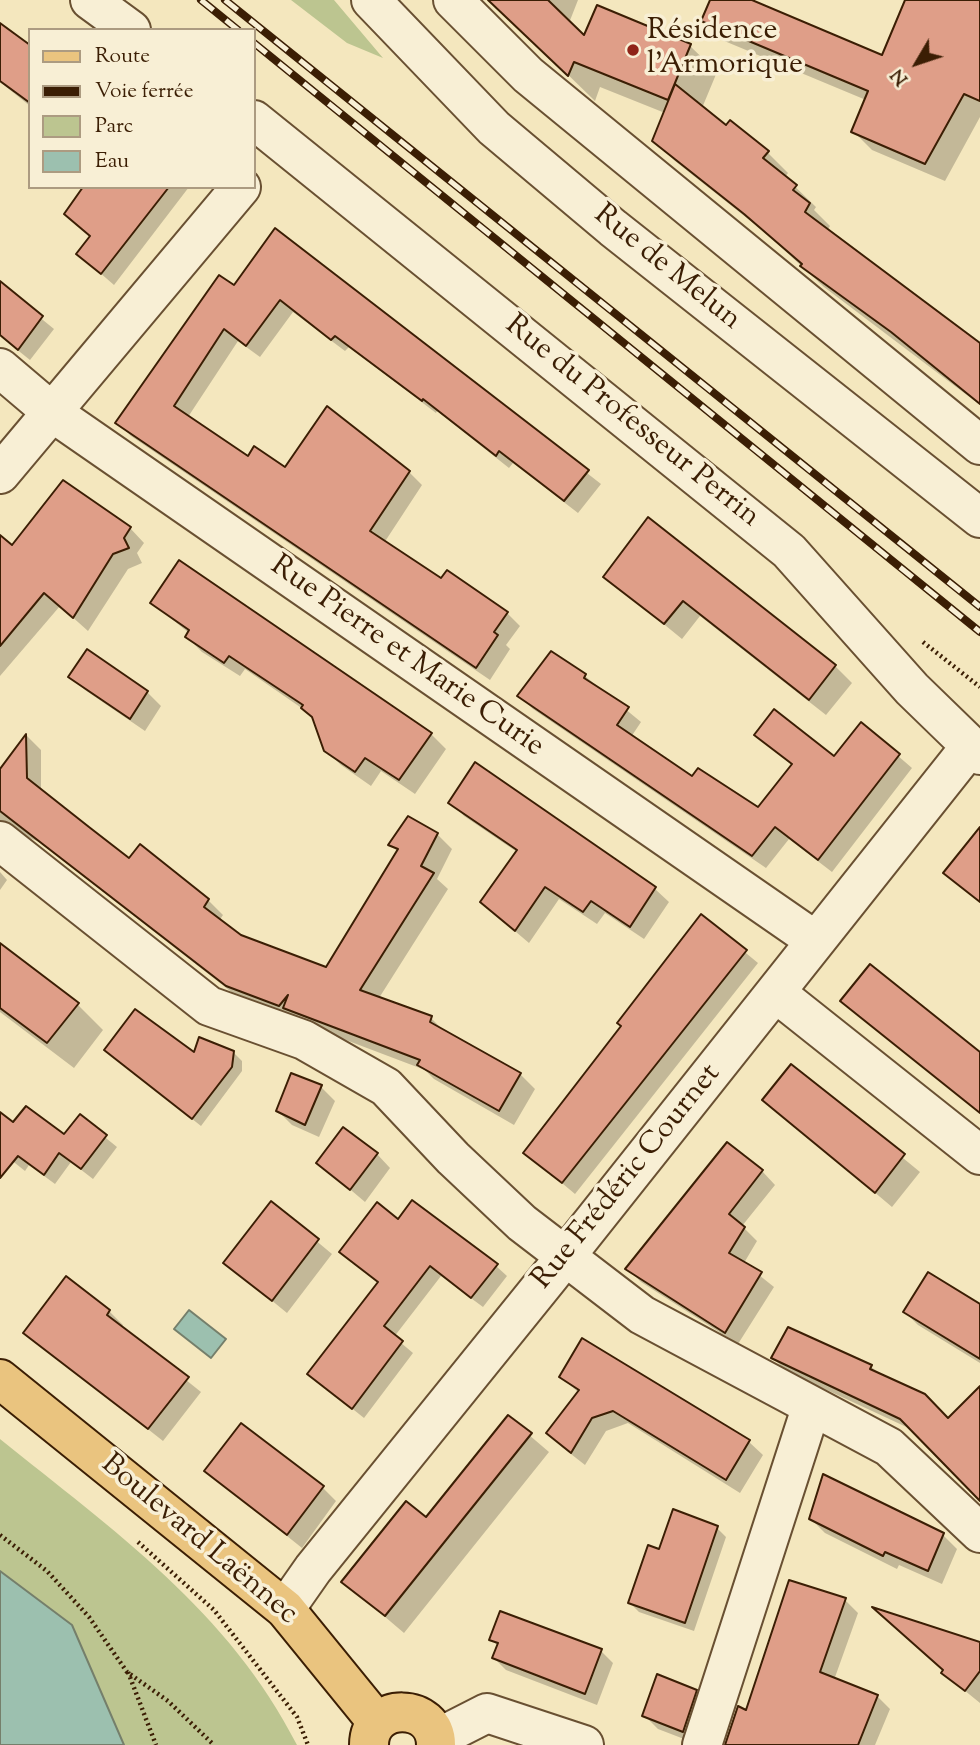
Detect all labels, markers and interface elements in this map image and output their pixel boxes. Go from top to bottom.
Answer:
place label: Résidence l'Armorique [647,15,803,86]
legend [28,28,256,189]
north arrow [882,28,952,98]
text: Route [95,42,150,72]
marker: Résidence l'Armorique [625,42,641,58]
text: N [885,62,916,91]
text: Voie ferrée [95,77,193,107]
text: Parc [95,112,133,142]
text: Eau [95,147,129,177]
street label: Rue de Melun [585,199,747,339]
street label: Rue du Professeur Perrin [496,309,766,537]
street label: Rue Pierre et Marie Curie [262,550,550,766]
street label: Rue Frédéric Cournet [526,1058,730,1298]
street label: Boulevard Laënnec [92,1448,304,1634]

